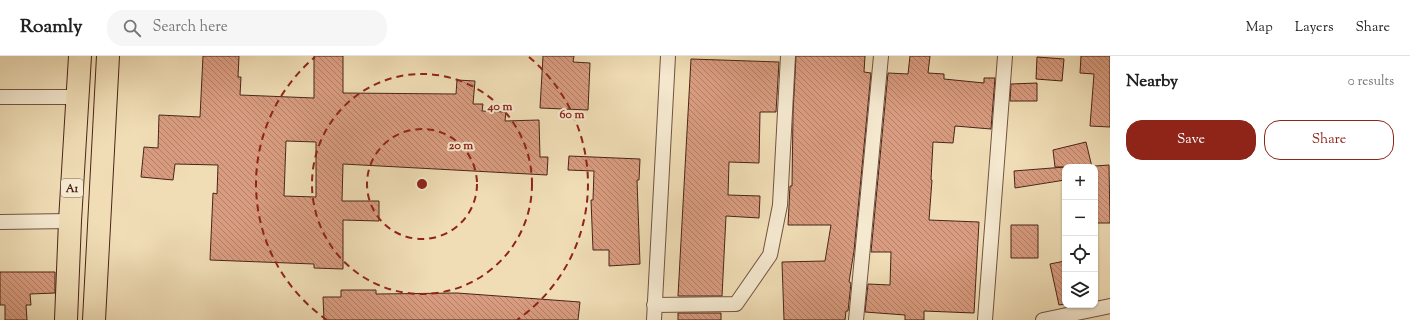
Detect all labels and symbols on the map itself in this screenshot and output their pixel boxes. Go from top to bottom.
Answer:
text: 40 m [487,98,512,116]
text: 60 m [560,106,584,124]
text: 20 m [449,137,473,155]
centre of rings [415,177,429,191]
road number: A1 [61,179,83,197]

